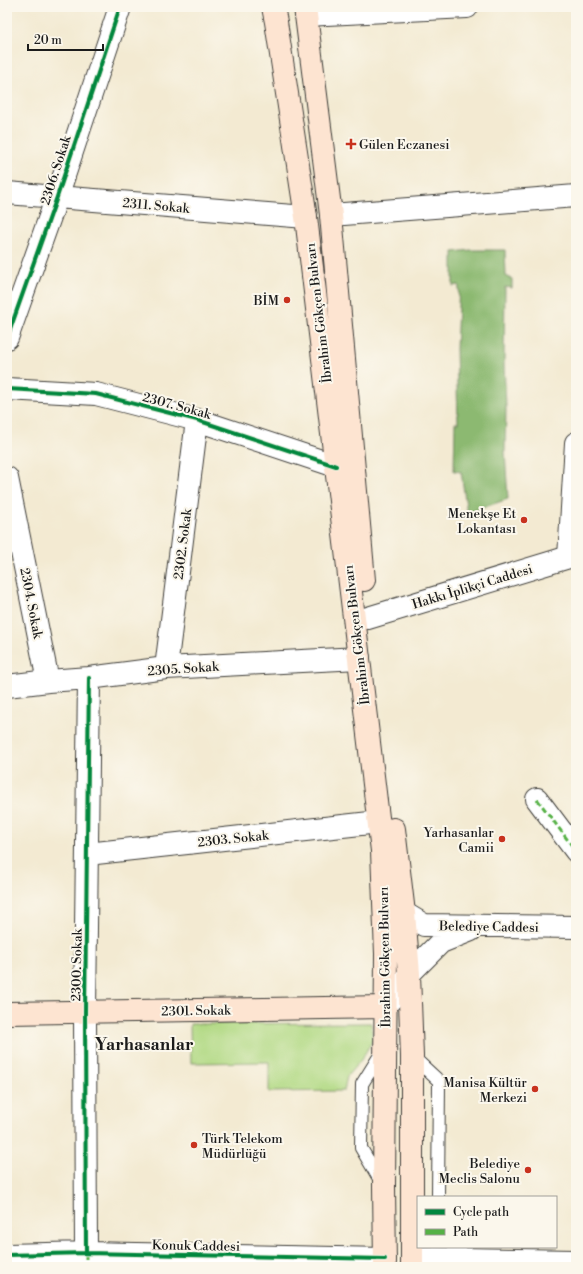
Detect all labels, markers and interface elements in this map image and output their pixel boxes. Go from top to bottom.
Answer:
scale bar [28,26,103,52]
text: 20 m [34,33,62,48]
street label: 2306. Sokak [37,132,75,207]
place label: Gülen Eczanesi [359,137,450,153]
marker: Gülen Eczanesi [346,139,356,149]
street label: 2311. Sokak [122,195,191,217]
street label: İbrahim Gökçen Bulvarı [301,242,336,384]
place label: BİM [252,292,280,309]
marker: BİM [282,295,292,305]
street label: 2307. Sokak [141,389,214,423]
place label: Menekşe Et Lokantası [448,506,516,537]
street label: 2302. Sokak [171,507,195,581]
marker: Menekşe Et Lokantası [519,515,529,525]
street label: Hakkı İplikçi Caddesi [410,560,534,613]
street label: İbrahim Gökçen Bulvarı [339,564,374,706]
street label: 2304. Sokak [16,566,46,641]
street label: 2305. Sokak [147,658,220,679]
place label: Yarhasanlar Camii [423,825,494,856]
street label: 2303. Sokak [197,827,271,851]
marker: Yarhasanlar Camii [497,834,507,844]
street label: İbrahim Gökçen Bulvarı [375,886,394,1028]
street label: Belediye Caddesi [438,918,539,936]
street label: 2300. Sokak [68,927,86,1002]
street label: 2301. Sokak [161,1002,232,1020]
district label: Yarhasanlar [94,1034,194,1056]
place label: Manisa Kültür Merkezi [443,1075,527,1106]
marker: Manisa Kültür Merkezi [530,1084,540,1094]
place label: Türk Telekom Müdürlüğü [202,1131,283,1162]
marker: Türk Telekom Müdürlüğü [189,1140,199,1150]
place label: Belediye Meclis Salonu [439,1156,521,1187]
marker: Belediye Meclis Salonu [523,1165,533,1175]
legend [417,1196,557,1248]
text: Cycle path [453,1205,509,1220]
text: Path [453,1225,478,1240]
street label: Konuk Caddesi [152,1237,240,1255]

